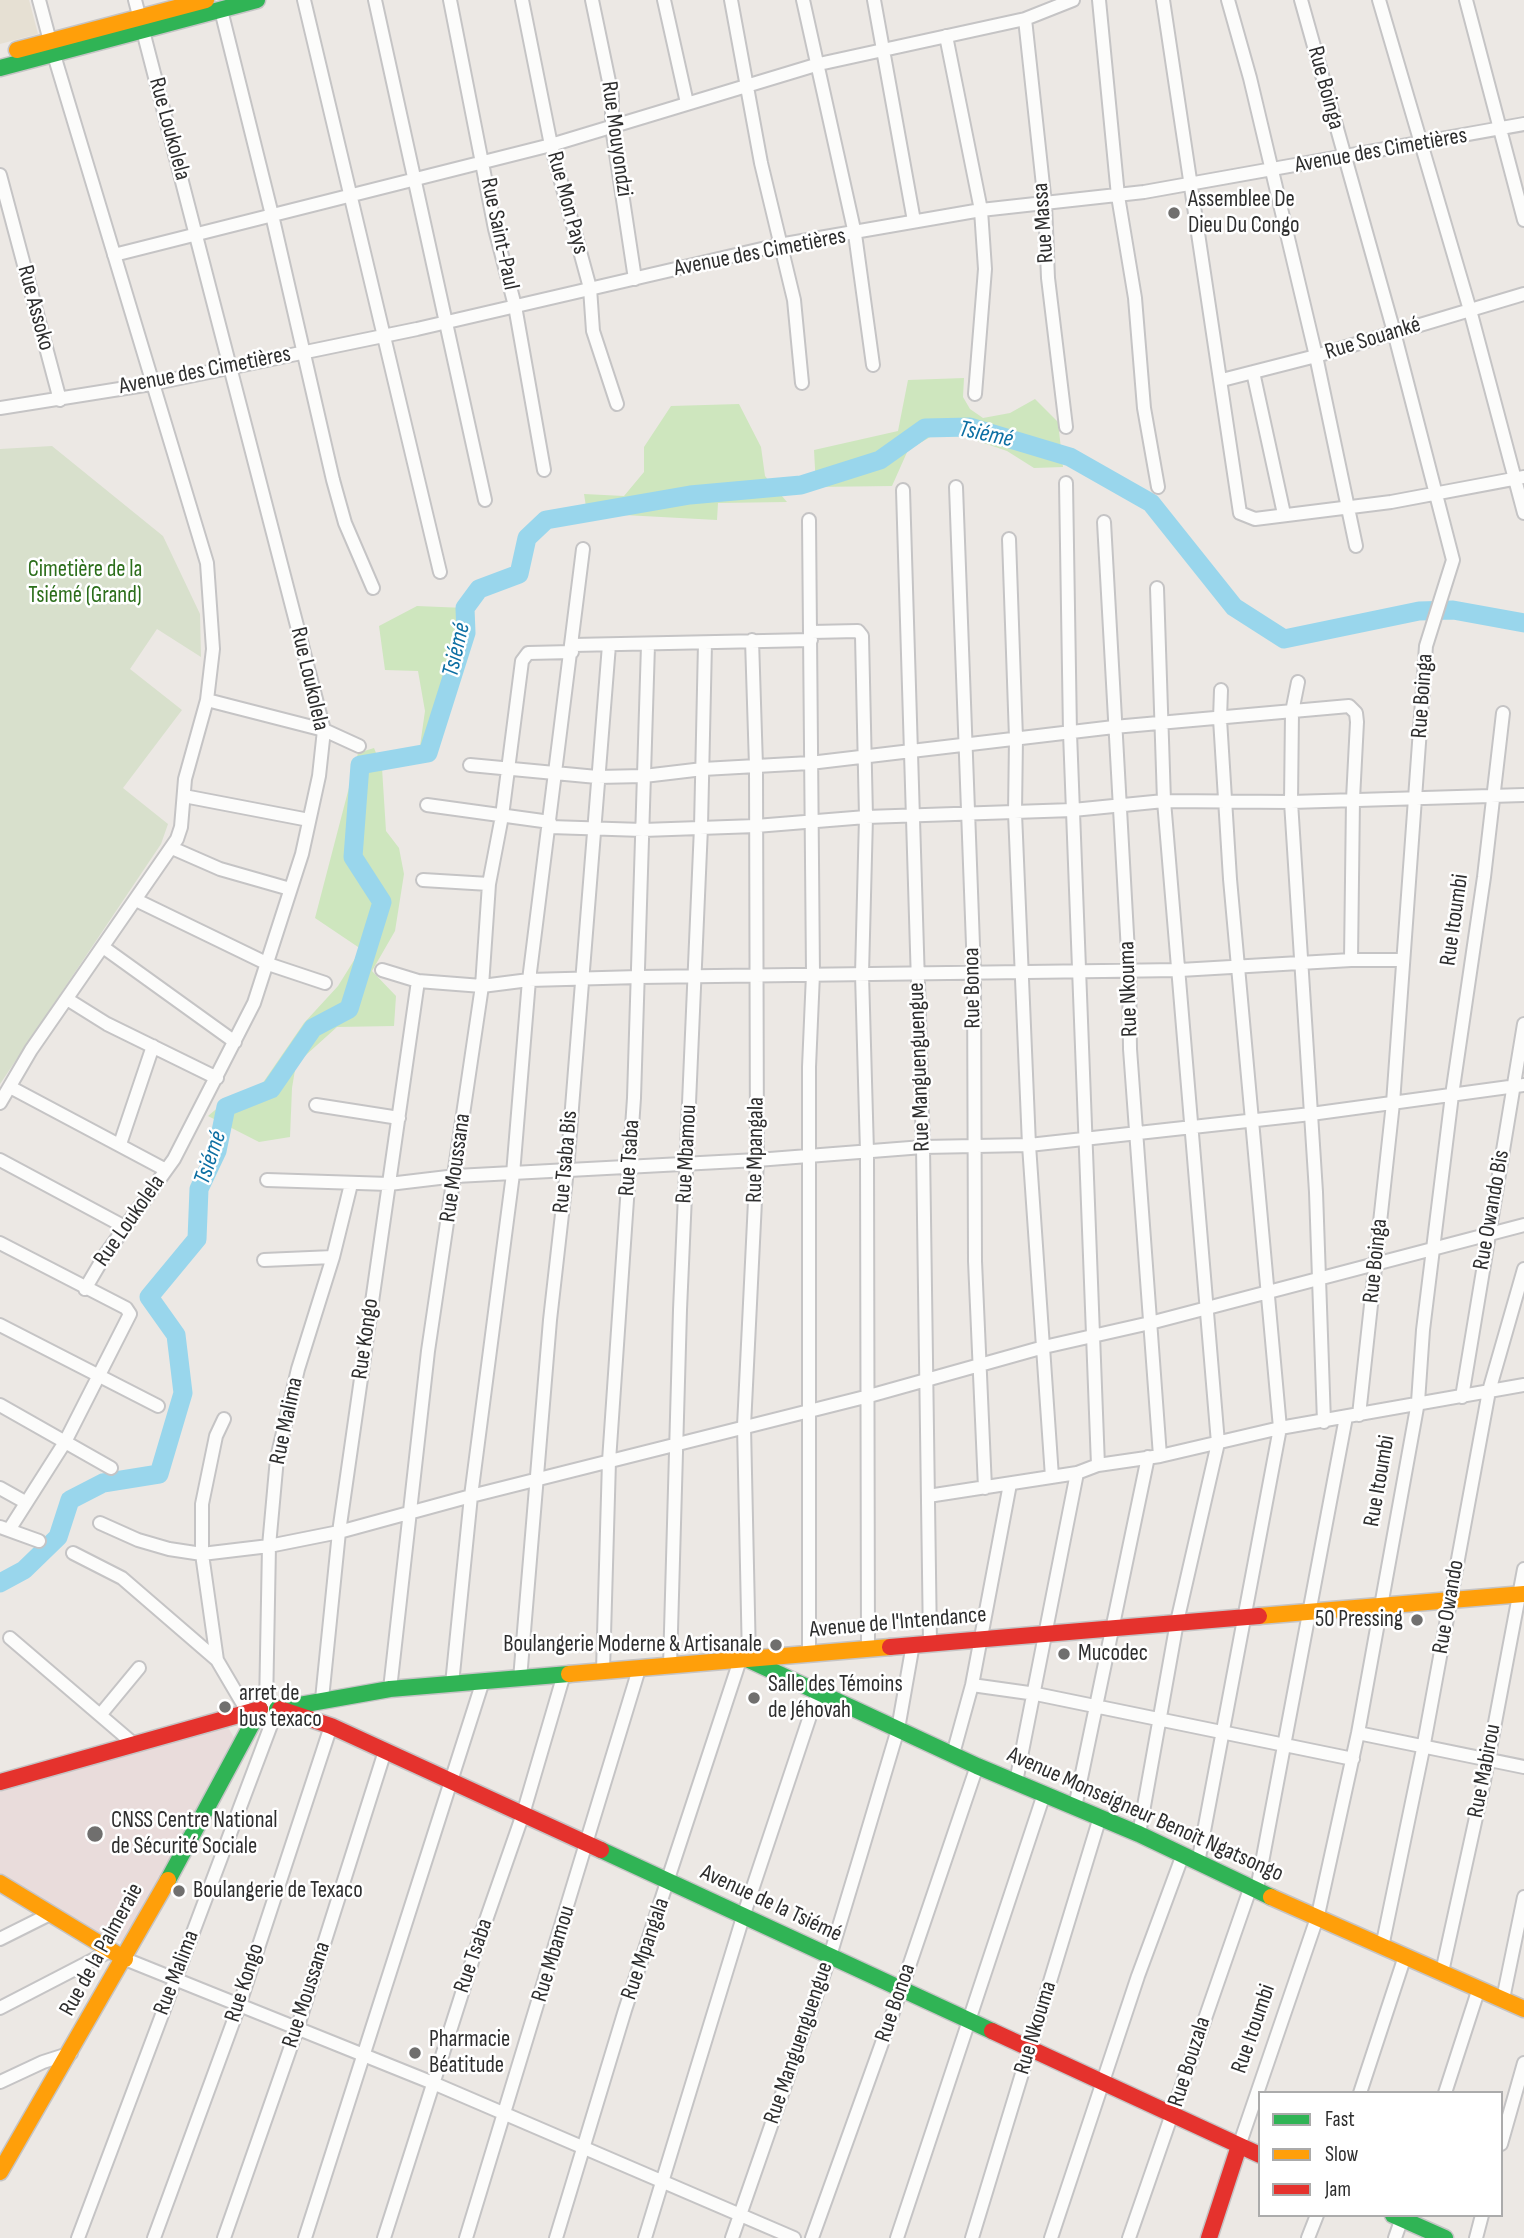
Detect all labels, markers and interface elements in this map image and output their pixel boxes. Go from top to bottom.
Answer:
street label: Rue Boinga [1301,43,1349,133]
street label: Rue Loukolela [142,75,196,183]
street label: Rue Mouyondzi [594,80,638,198]
street label: Avenue des Cimetières [1293,122,1469,180]
street label: Rue Mon Pays [540,149,594,257]
street label: Rue Saint-Paul [474,176,524,292]
street label: Rue Massa [1027,182,1061,264]
place label: Assemblee De Dieu Du Congo [1188,186,1300,240]
marker: Assemblee De Dieu Du Congo [1166,205,1182,221]
street label: Avenue des Cimetières [672,223,848,283]
street label: Rue Assoko [10,262,60,354]
street label: Rue Souanké [1322,311,1424,367]
street label: Avenue des Cimetières [117,341,293,401]
water label: Tsiémé [956,415,1016,455]
park label: Cimetière de la Tsiémé (Grand) [28,556,142,610]
water label: Tsiémé [437,620,477,680]
street label: Rue Loukolela [284,625,334,733]
street label: Rue Boinga [1406,653,1440,739]
street label: Rue Itoumbi [1435,872,1475,968]
street label: Rue Nkouma [1114,941,1144,1037]
street label: Rue Bonoa [958,947,988,1029]
street label: Rue Manguenguengue [903,982,937,1152]
street label: Rue Mpangala [741,1097,771,1203]
street label: Rue Mbamou [671,1104,703,1204]
street label: Rue Tsaba Bis [548,1110,584,1214]
street label: Rue Moussana [435,1112,477,1224]
street label: Rue Tsaba [614,1119,646,1197]
water label: Tsiémé [188,1127,234,1189]
street label: Rue Owando Bis [1468,1148,1516,1272]
street label: Rue Loukolela [89,1170,171,1272]
street label: Rue Boinga [1358,1217,1394,1305]
street label: Rue Kongo [347,1297,385,1381]
street label: Rue Malima [264,1375,310,1467]
street label: Rue Itoumbi [1358,1433,1402,1529]
street label: Rue Owando [1427,1558,1471,1656]
street label: Avenue de l'Intendance [808,1602,988,1644]
place label: 50 Pressing [1315,1606,1403,1634]
marker: 50 Pressing [1409,1612,1425,1628]
place label: Boulangerie Moderne & Artisanale [503,1631,762,1659]
marker: Boulangerie Moderne & Artisanale [768,1637,784,1653]
place label: Mucodec [1078,1640,1148,1668]
marker: Mucodec [1056,1646,1072,1662]
place label: Salle des Témoins de Jéhovah [768,1671,903,1725]
place label: arret de bus texaco [239,1680,322,1734]
marker: Salle des Témoins de Jéhovah [746,1690,762,1706]
marker: arret de bus texaco [217,1699,233,1715]
street label: Rue Mabirou [1462,1722,1508,1820]
street label: Avenue Monseigneur Benoît Ngatsongo [1003,1742,1287,1888]
place label: CNSS Centre National de Sécurité Sociale [111,1807,278,1861]
marker: CNSS Centre National de Sécurité Sociale [85,1824,105,1844]
street label: Avenue de la Tsiémé [696,1859,846,1949]
place label: Boulangerie de Texaco [193,1877,363,1905]
street label: Rue de la Palmeraie [54,1879,150,2021]
marker: Boulangerie de Texaco [171,1883,187,1899]
street label: Rue Mpangala [616,1894,676,2004]
street label: Rue Mbamou [526,1903,582,2005]
street label: Rue Tsaba [448,1915,500,1997]
street label: Rue Malima [148,1927,206,2019]
street label: Rue Moussana [277,1939,337,2051]
street label: Rue Kongo [219,1940,271,2026]
street label: Rue Manguenguengue [758,1958,840,2128]
street label: Rue Bonoa [870,1960,922,2046]
street label: Rue Nkouma [1009,1978,1063,2078]
street label: Rue Itoumbi [1226,1981,1282,2077]
street label: Rue Bouzala [1163,2014,1217,2110]
place label: Pharmacie Béatitude [429,2026,510,2080]
marker: Pharmacie Béatitude [407,2045,423,2061]
legend [1258,2091,1503,2217]
text: Fast [1325,2107,1355,2132]
text: Slow [1325,2142,1358,2167]
text: Jam [1325,2177,1351,2202]

